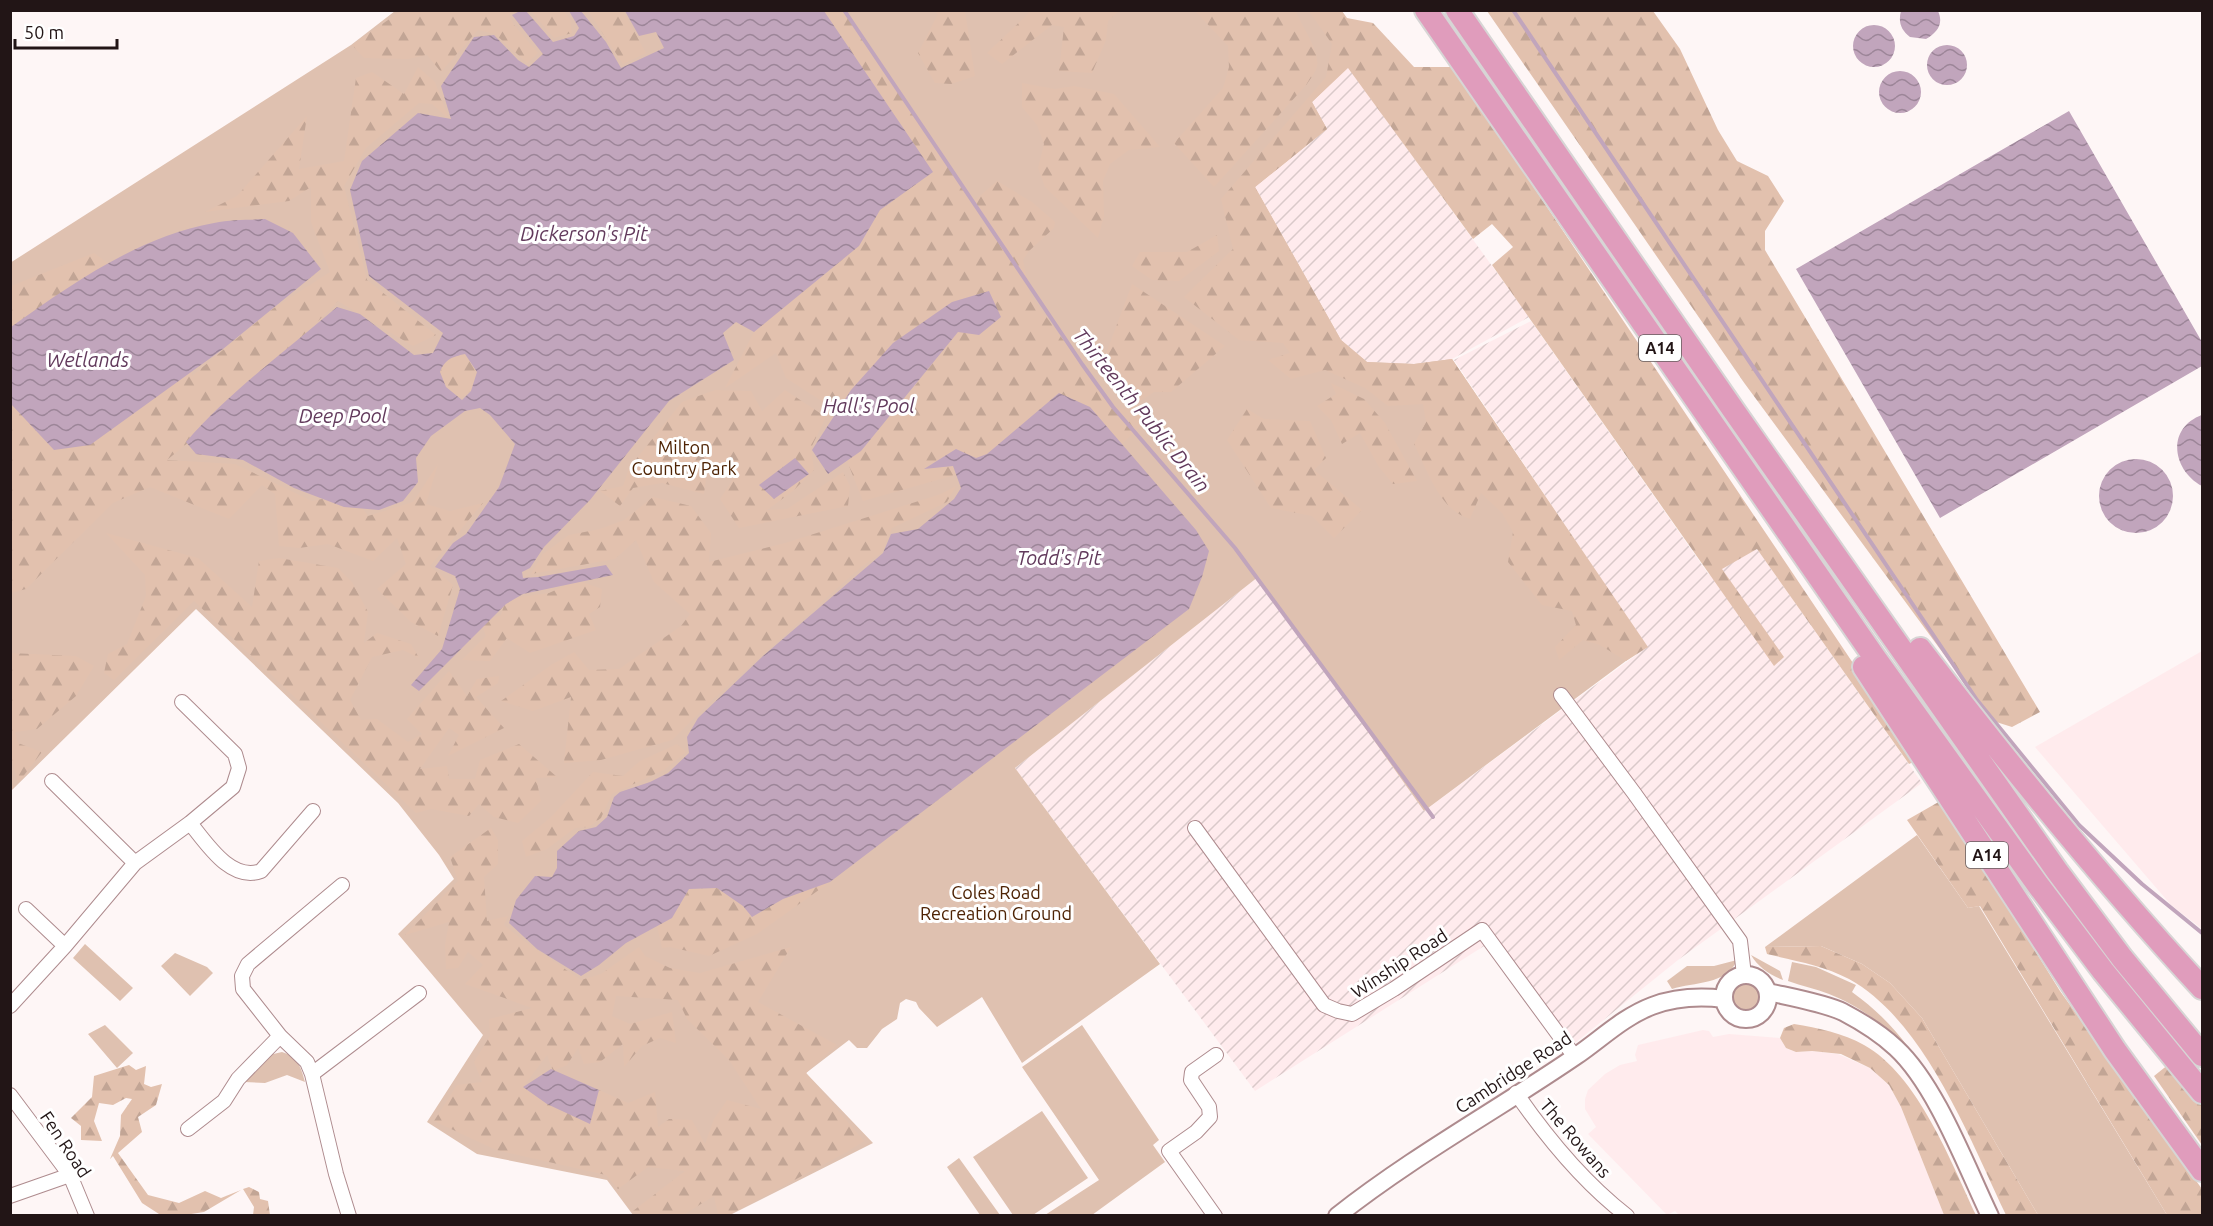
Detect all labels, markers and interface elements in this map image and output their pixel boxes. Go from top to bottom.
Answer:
scale bar [15,12,117,50]
text: 50 m [24,22,64,42]
water label: Dickerson's Pit [520,222,648,245]
water label: Thirteenth Public Drain [1069,323,1215,497]
road number: A14 [1639,335,1681,361]
water label: Wetlands [47,348,130,371]
water label: Hall's Pool [823,394,915,417]
water label: Deep Pool [299,404,388,427]
park label: Milton Country Park [632,437,736,478]
water label: Todd's Pit [1017,546,1101,569]
road number: A14 [1966,842,2008,868]
park label: Coles Road Recreation Ground [920,882,1072,923]
street label: Winship Road [1347,925,1451,1001]
street label: Cambridge Road [1451,1027,1575,1117]
street label: The Rowans [1537,1095,1616,1181]
street label: Fen Road [37,1107,95,1181]

